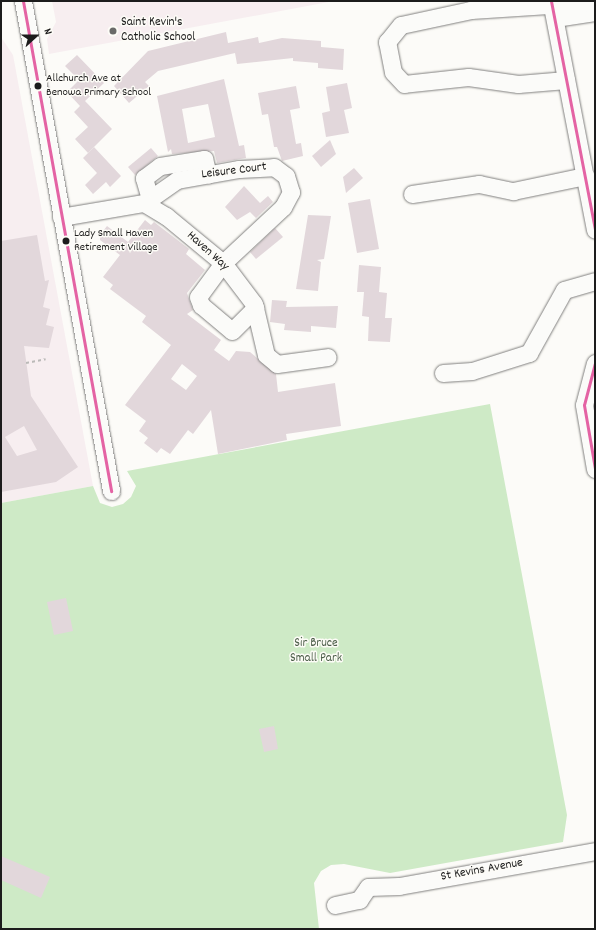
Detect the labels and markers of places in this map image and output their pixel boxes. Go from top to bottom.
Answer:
place label: Saint Kevin's Catholic School [121,16,195,47]
marker: Saint Kevin's Catholic School [108,26,118,36]
place label: Allchurch Ave at Benowa Primary School [46,72,151,100]
marker: Allchurch Ave at Benowa Primary School [33,81,43,91]
place label: Lady Small Haven Retirement Village [74,227,158,255]
marker: Lady Small Haven Retirement Village [61,236,71,246]

